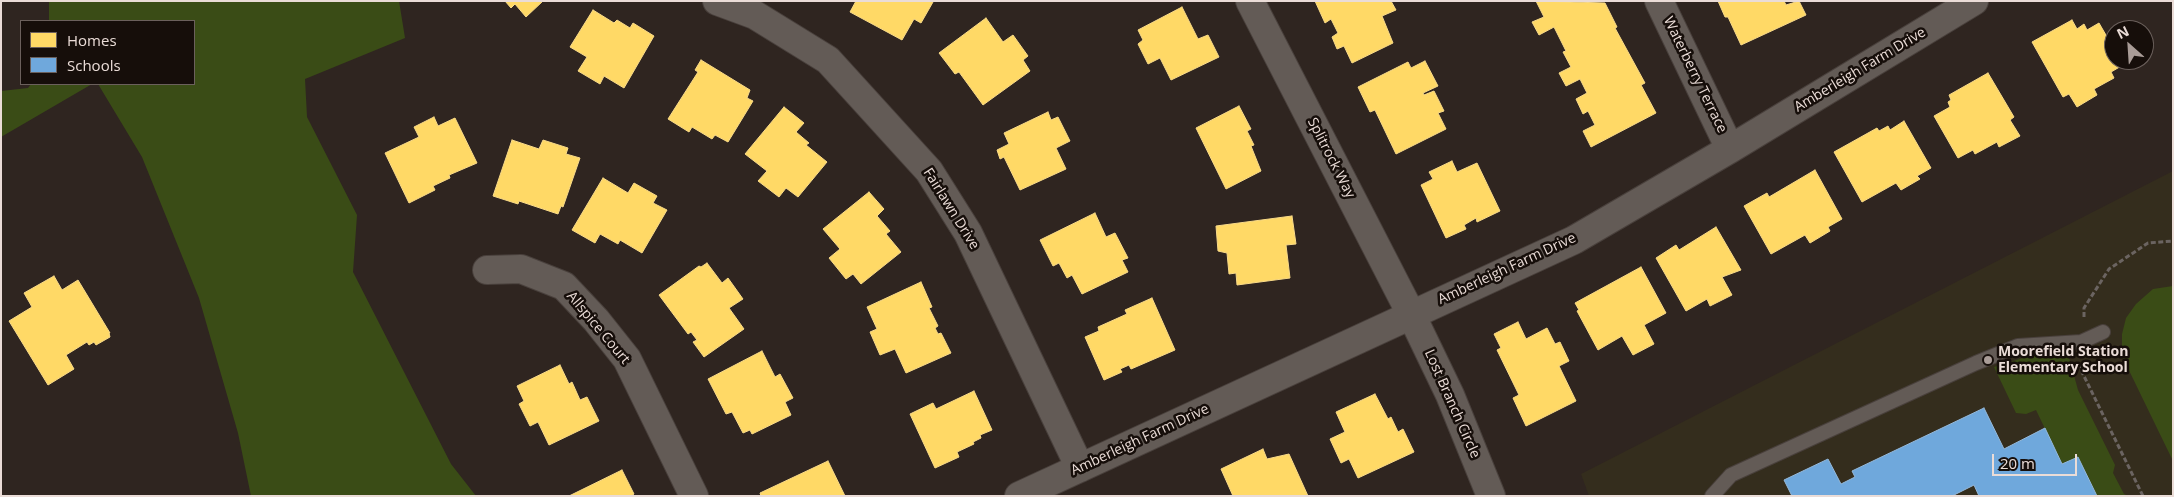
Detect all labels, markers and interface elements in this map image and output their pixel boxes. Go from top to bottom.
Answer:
street label: Waterberry Terrace [1660,14,1730,136]
legend [20,20,195,85]
north arrow [2104,20,2154,70]
text: N [2113,21,2132,43]
street label: Amberleigh Farm Drive [1791,24,1929,116]
text: Homes [67,30,117,50]
text: Schools [67,55,121,75]
street label: Splitrock Way [1304,115,1358,201]
street label: Fairlawn Drive [919,165,983,253]
street label: Amberleigh Farm Drive [1435,230,1579,308]
street label: Allspice Court [563,288,633,368]
place label: Moorefield Station Elementary School [1998,344,2128,377]
street label: Lost Branch Circle [1420,347,1484,461]
marker: Moorefield Station Elementary School [1982,354,1994,366]
street label: Amberleigh Farm Drive [1068,401,1212,479]
scale bar [1994,444,2079,476]
text: 20 m [2000,453,2035,473]

